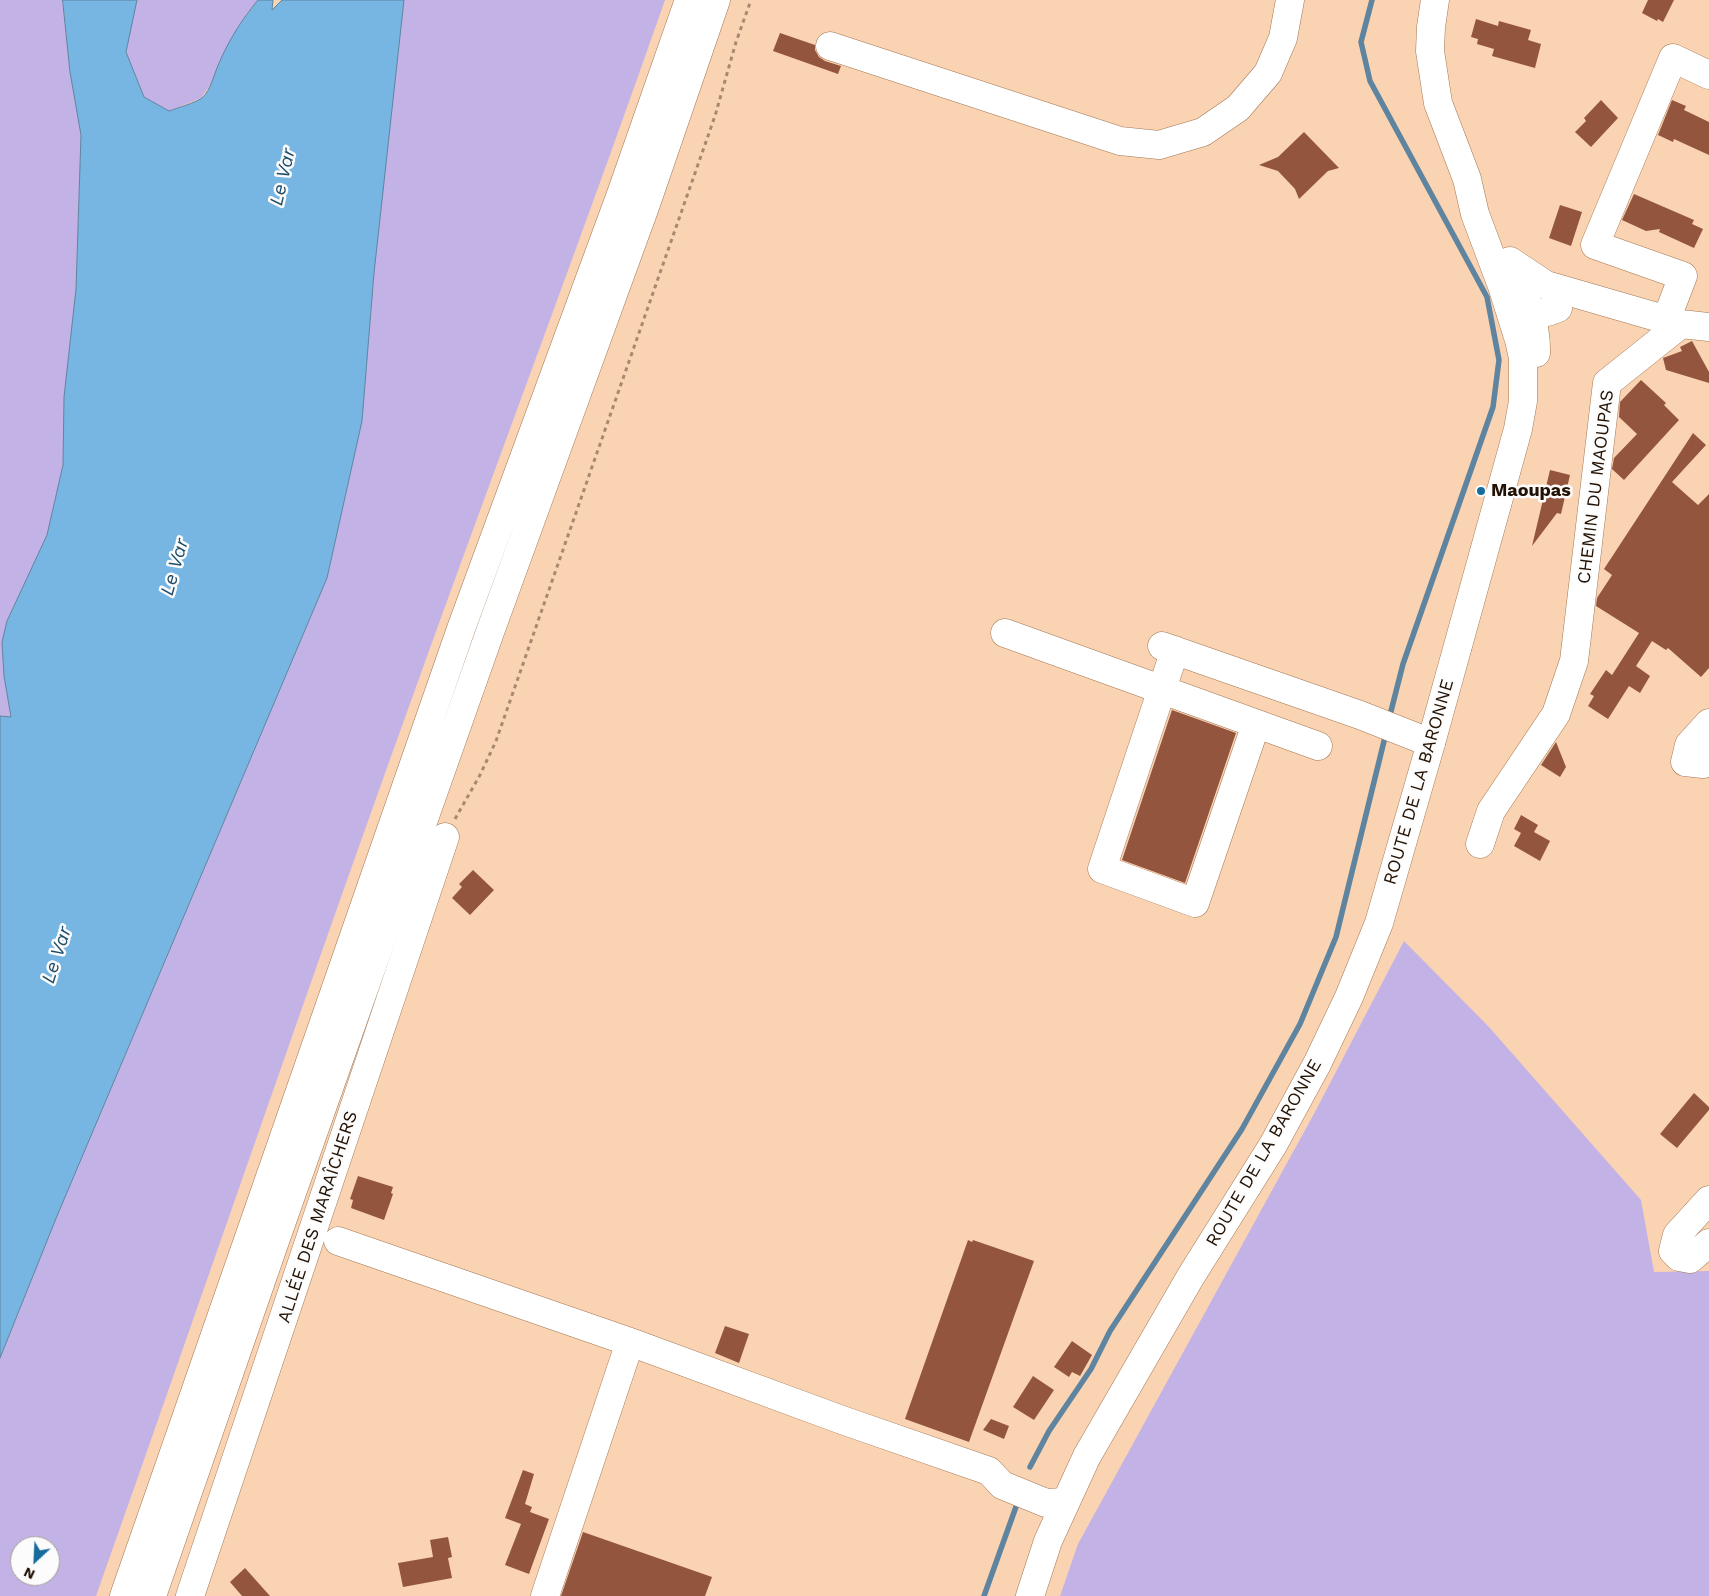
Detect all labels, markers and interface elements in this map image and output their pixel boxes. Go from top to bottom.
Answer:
water label: Le Var [265,146,301,208]
street label: CHEMIN DU MAOUPAS [1573,389,1619,585]
place label: Maoupas [1491,480,1571,502]
marker: Maoupas [1475,485,1487,497]
water label: Le Var [156,536,194,598]
street label: ROUTE DE LA BARONNE [1379,677,1459,887]
water label: Le Var [37,924,77,986]
street label: ROUTE DE LA BARONNE [1201,1056,1327,1250]
street label: ALLÉE DES MARAÎCHERS [273,1108,363,1326]
north arrow [10,1536,60,1586]
text: N [21,1564,37,1583]

